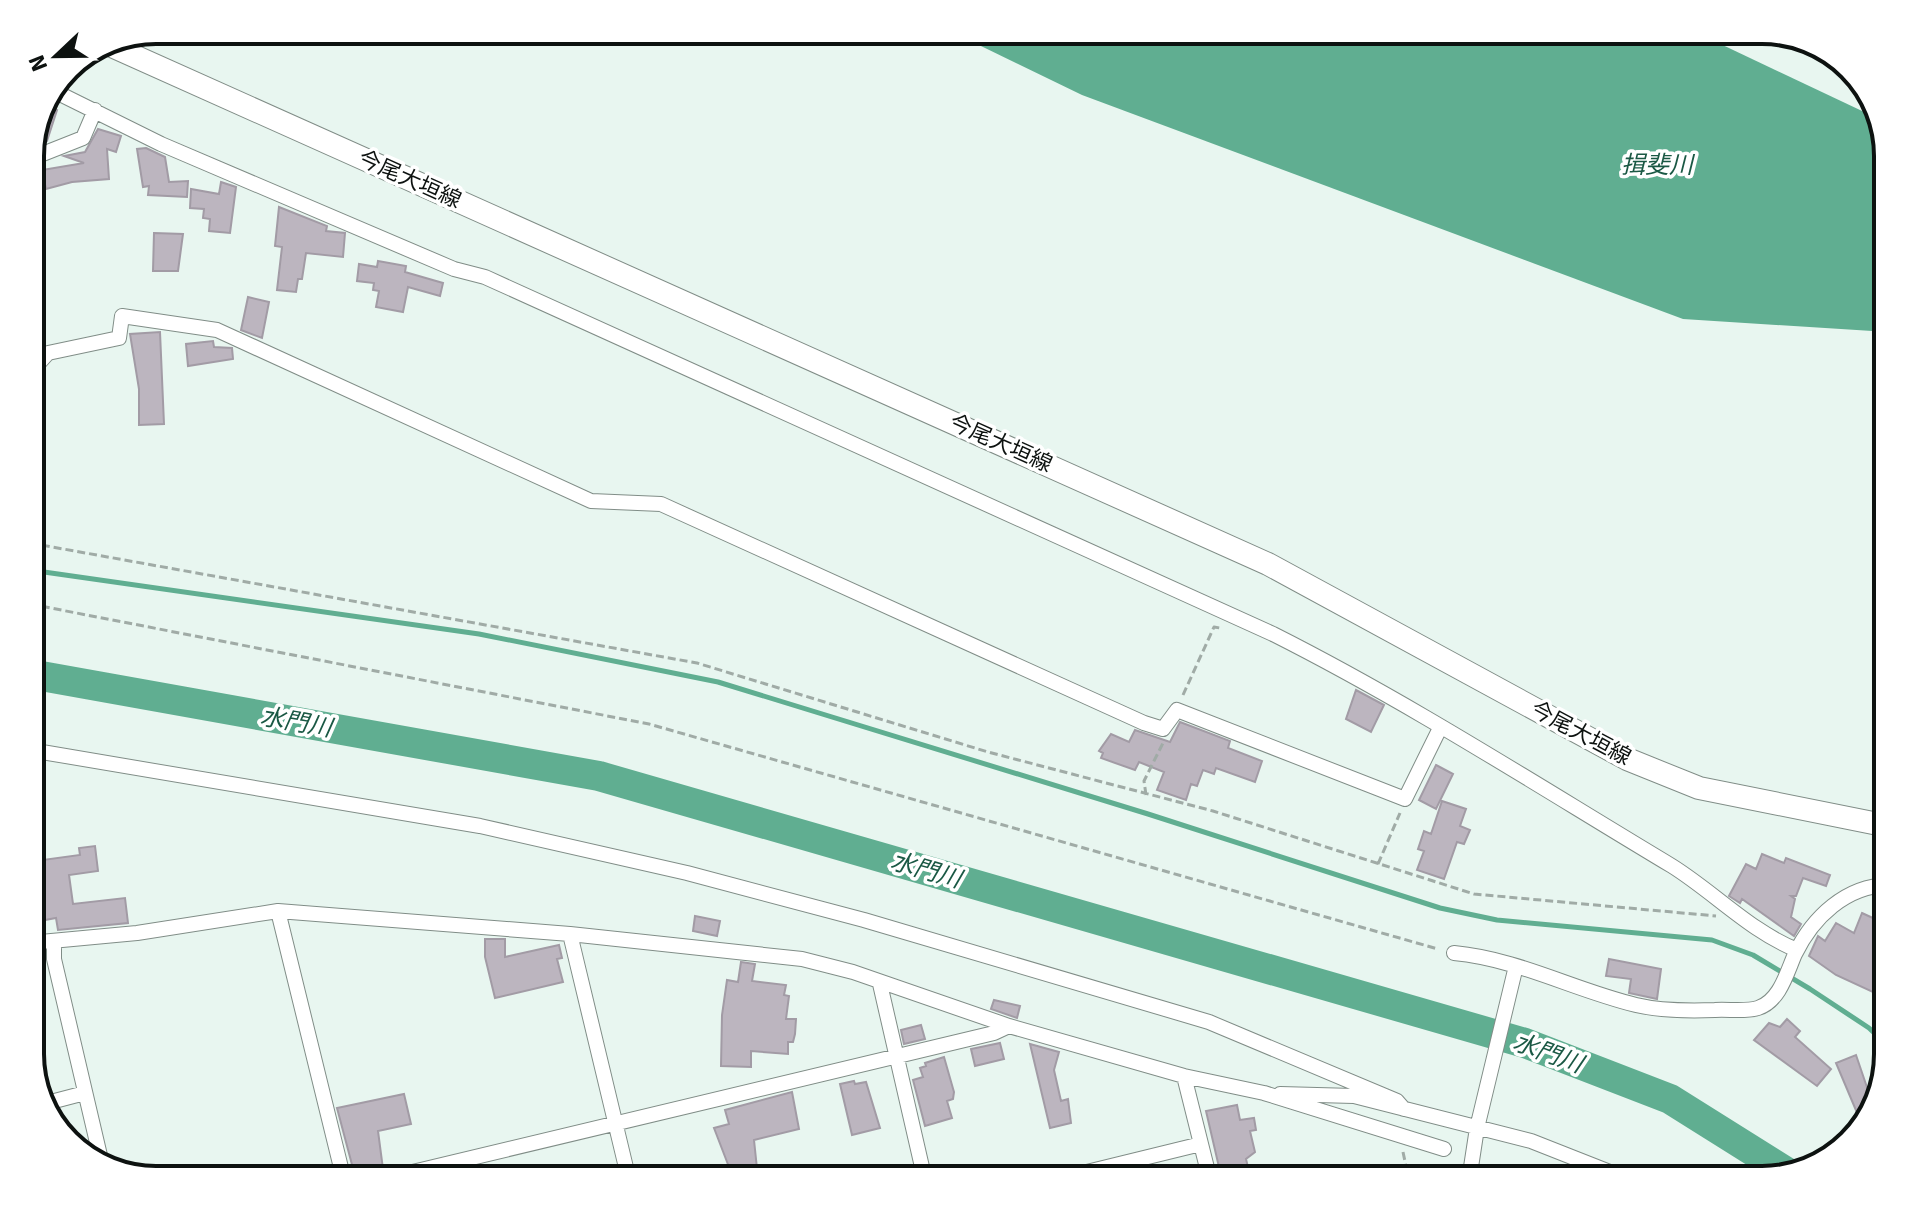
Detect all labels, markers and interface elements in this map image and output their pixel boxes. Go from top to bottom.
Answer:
north arrow [16,16,96,96]
text: N [23,51,53,75]
street label: 今尾大垣線 [354,144,466,214]
water label: 揖斐川 [1621,150,1696,180]
street label: 今尾大垣線 [945,408,1057,478]
street label: 今尾大垣線 [1526,695,1636,771]
water label: 水門川 [258,701,337,744]
water label: 水門川 [887,846,968,895]
water label: 水門川 [1509,1027,1590,1080]

